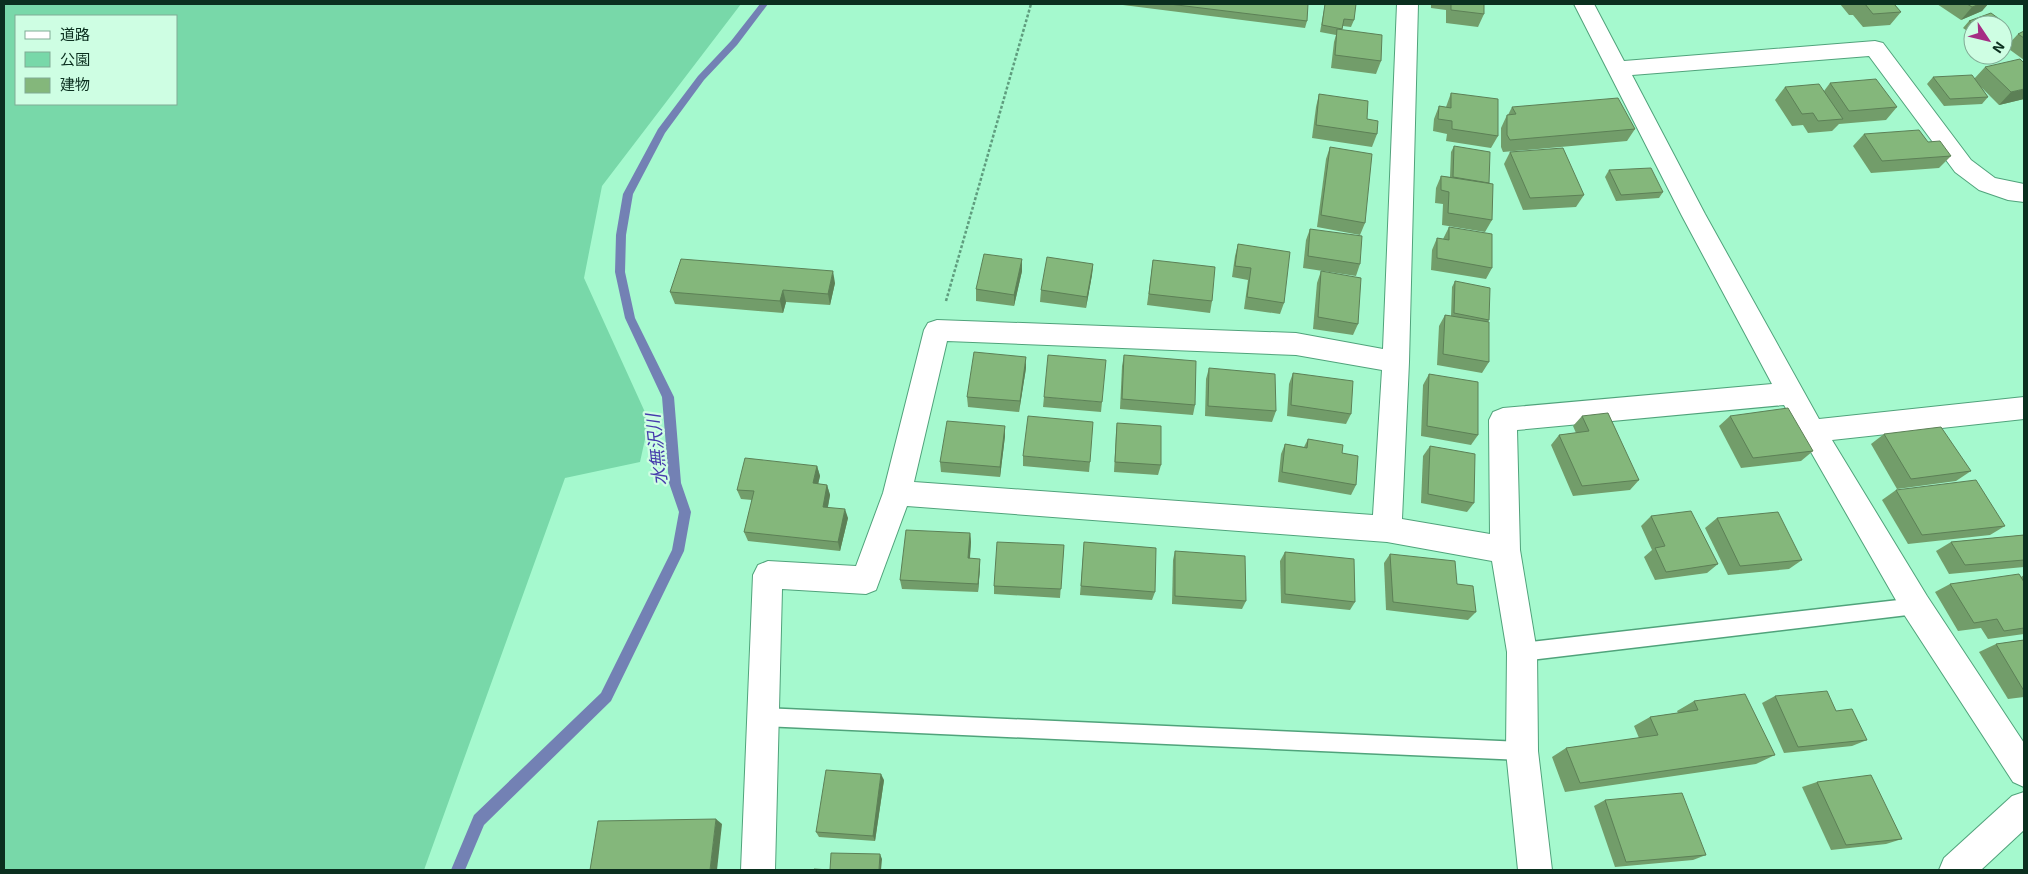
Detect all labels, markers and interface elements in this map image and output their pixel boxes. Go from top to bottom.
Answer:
legend [15,15,178,105]
north arrow [1963,15,2013,65]
text: 道路 [60,25,90,43]
text: N [1989,39,2009,57]
text: 公園 [60,50,90,68]
text: 建物 [60,75,90,93]
water label: 水無沢川 [641,411,671,487]

